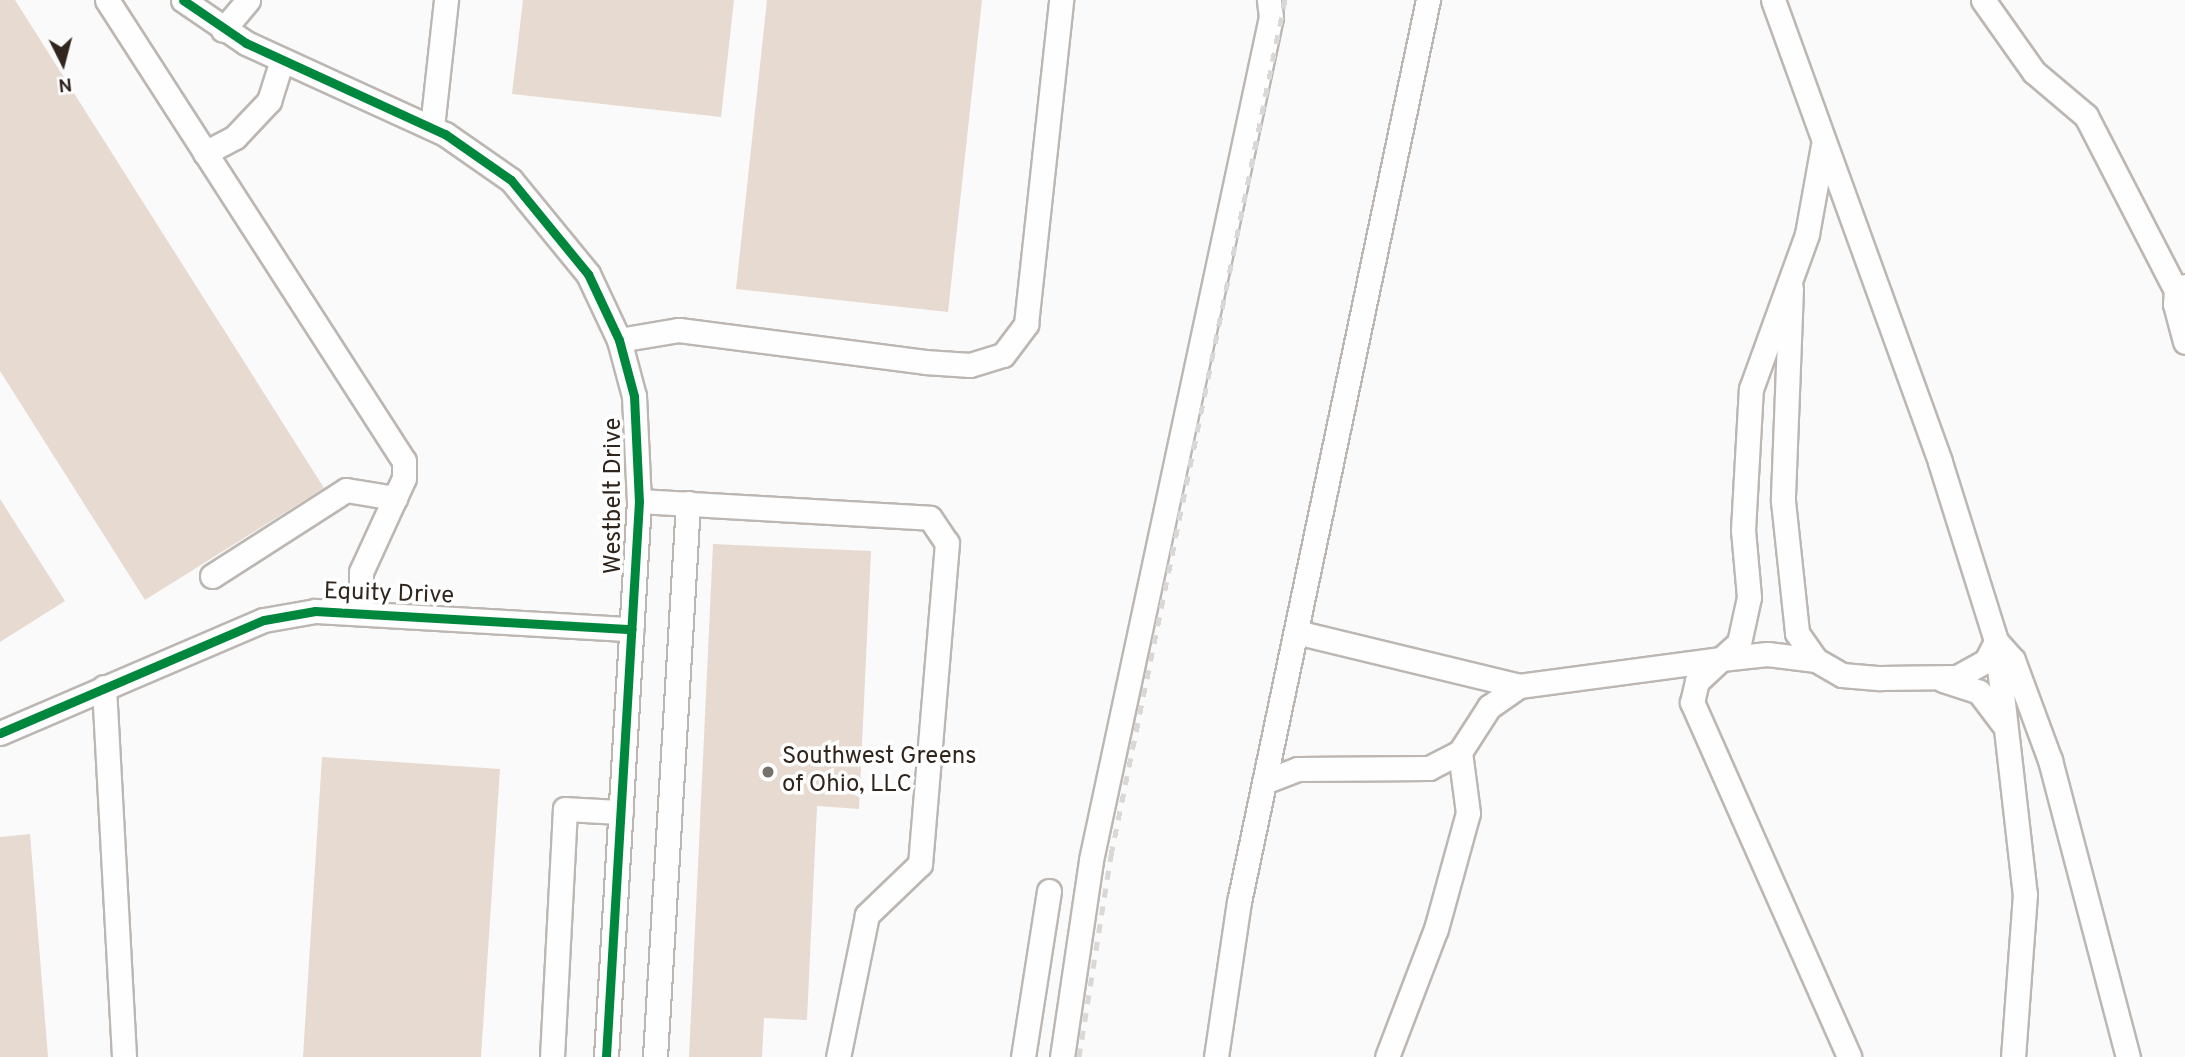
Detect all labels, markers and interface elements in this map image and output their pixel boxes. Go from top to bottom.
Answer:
north arrow [28,28,98,98]
text: N [57,71,73,97]
street label: Westbelt Drive [601,418,629,574]
street label: Equity Drive [323,578,455,612]
place label: Southwest Greens of Ohio, LLC [782,744,977,800]
marker: Southwest Greens of Ohio, LLC [760,764,776,780]

